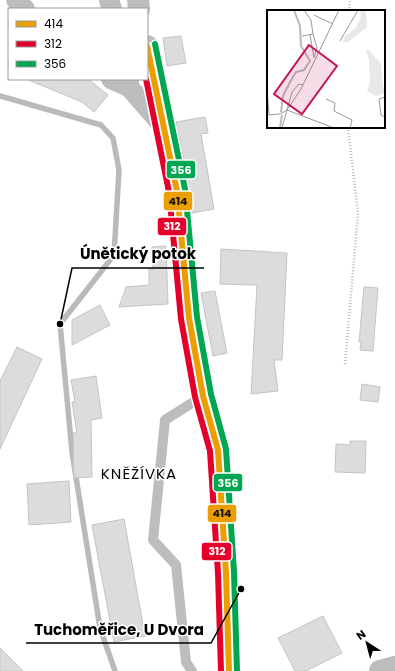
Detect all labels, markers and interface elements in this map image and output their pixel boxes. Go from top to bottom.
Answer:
legend [8,8,148,80]
inset map [267,10,385,128]
text: 414 [44,15,63,32]
text: 312 [44,35,62,52]
text: 356 [44,55,66,72]
line badge: 356 [166,160,196,179]
text: 356 [171,162,191,178]
line badge: 414 [163,191,193,211]
text: 414 [168,193,188,209]
line badge: 312 [157,217,187,236]
text: 312 [163,218,181,234]
callout: Únětický potok [72,241,204,268]
text: Únětický potok [80,243,197,264]
district label: KNĚŽÍVKA [101,463,177,484]
line badge: 356 [213,473,243,492]
text: 356 [218,475,238,491]
line badge: 414 [207,504,237,523]
text: 414 [212,505,232,521]
line badge: 312 [201,542,232,561]
text: 312 [208,543,226,559]
callout: Tuchoměřice, U Dvora [26,616,211,643]
text: Tuchoměřice, U Dvora [34,619,204,640]
north arrow [347,623,387,663]
text: N [353,626,369,644]

